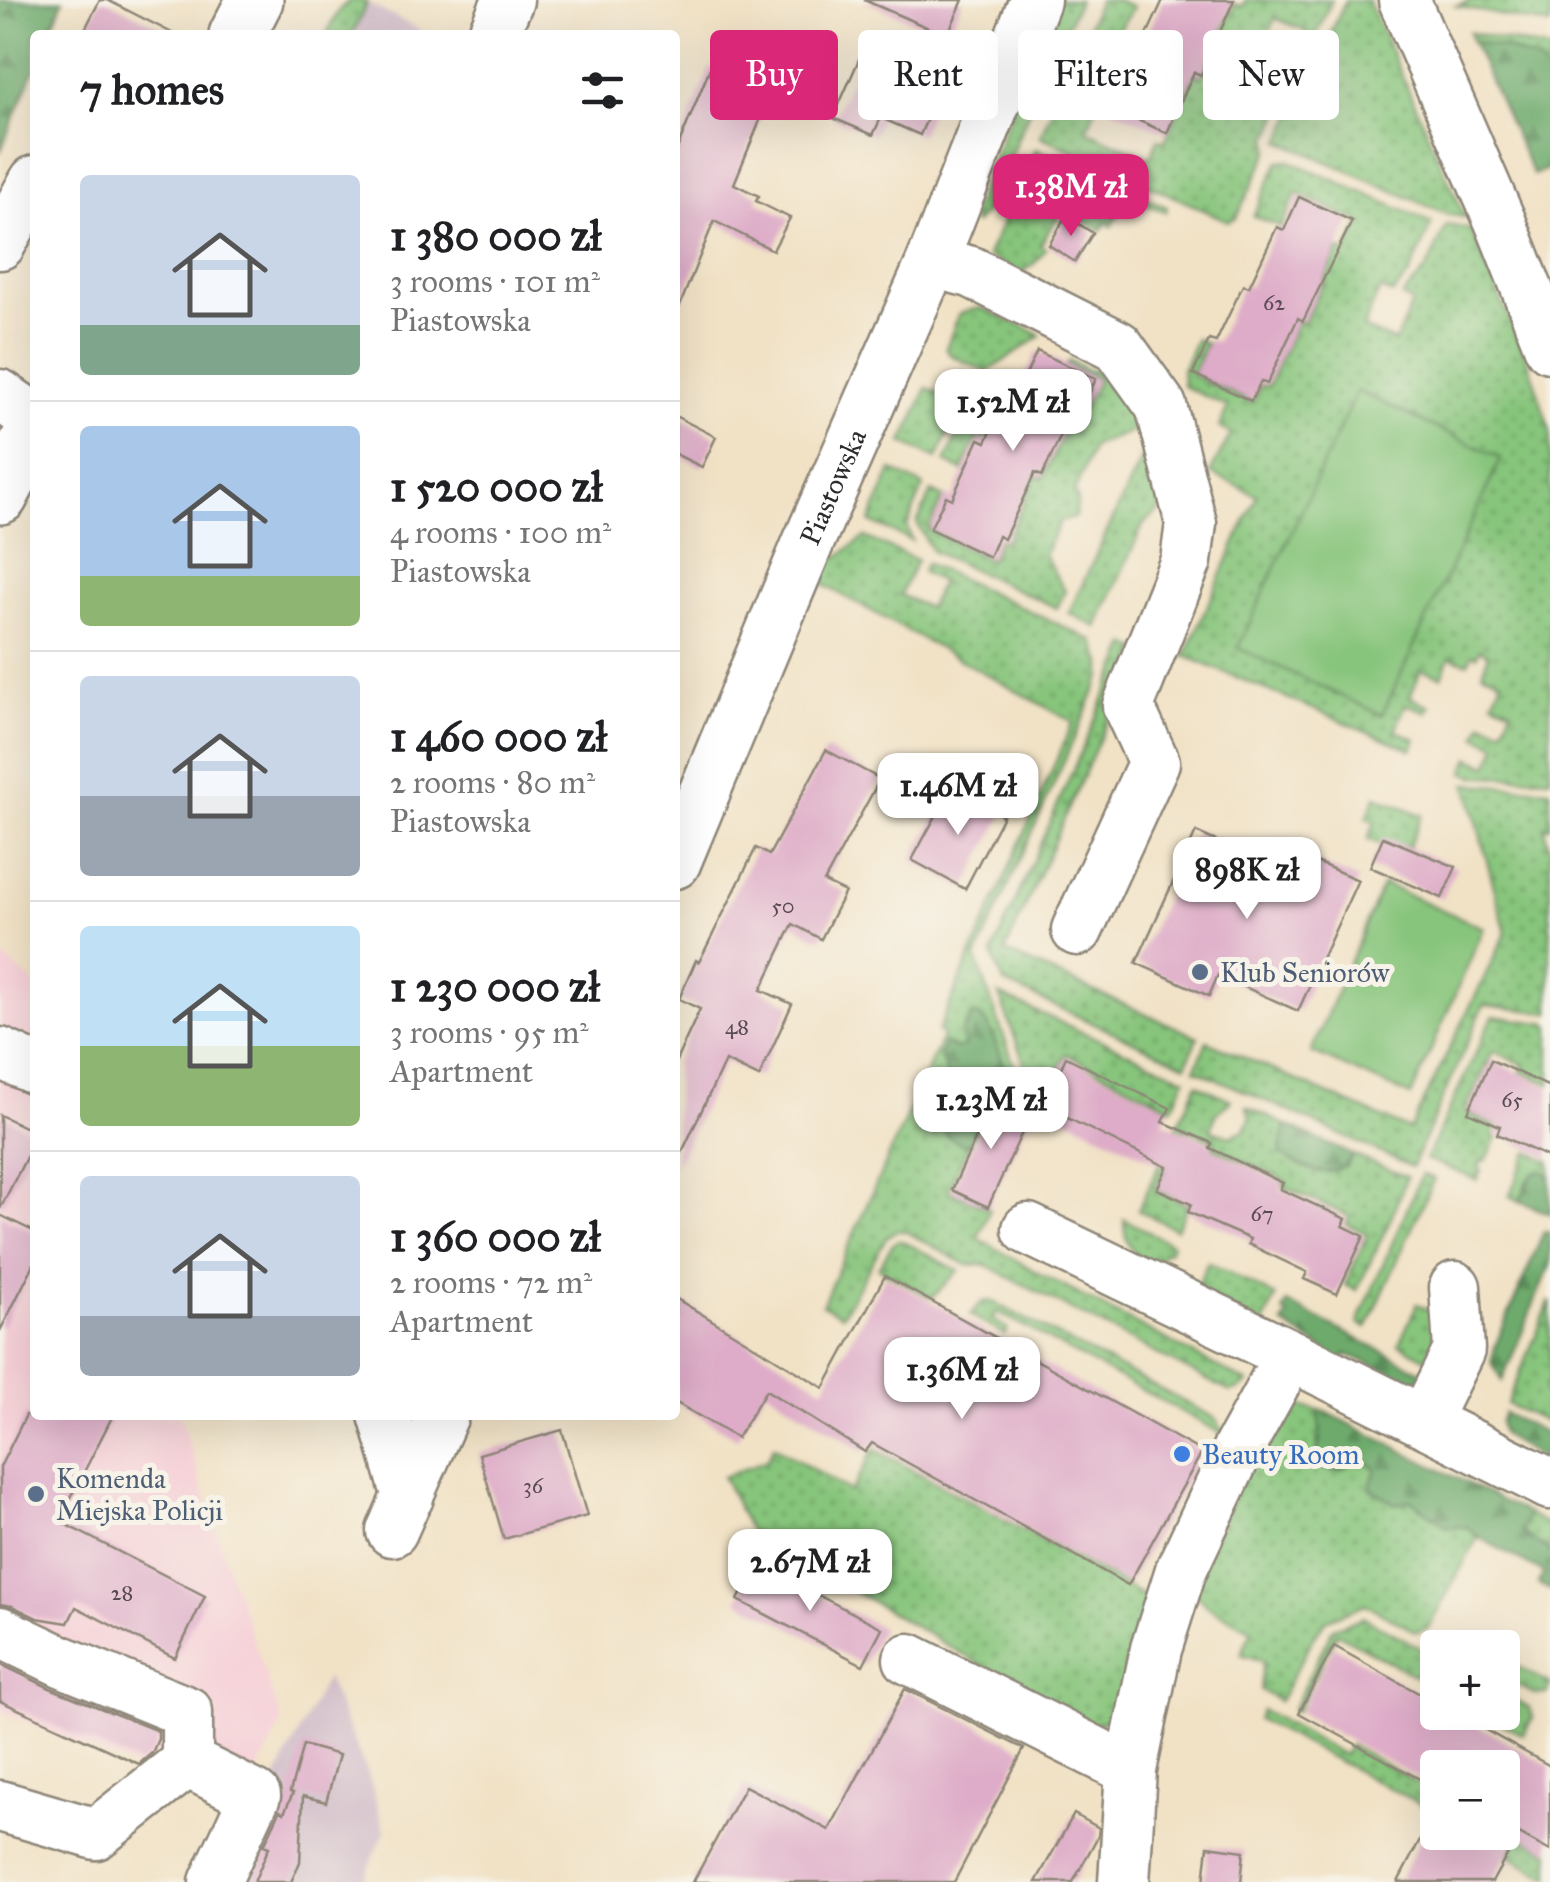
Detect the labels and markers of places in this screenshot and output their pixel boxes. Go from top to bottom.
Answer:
pin: 1.38M zł [968,154,1174,239]
pin: 1.52M zł [910,369,1116,454]
pin: 1.46M zł [855,753,1061,838]
pin: 898K zł [1155,837,1339,922]
place label: Klub Seniorów [1220,955,1390,990]
marker: Klub Seniorów [1189,961,1211,983]
pin: 1.23M zł [888,1067,1094,1152]
pin: 1.36M zł [859,1337,1065,1422]
place label: Beauty Room [1202,1437,1360,1472]
marker: Beauty Room [1171,1443,1193,1465]
place label: Komenda Miejska Policji [56,1461,223,1528]
marker: Komenda Miejska Policji [25,1483,47,1505]
pin: 2.67M zł [707,1529,913,1614]

